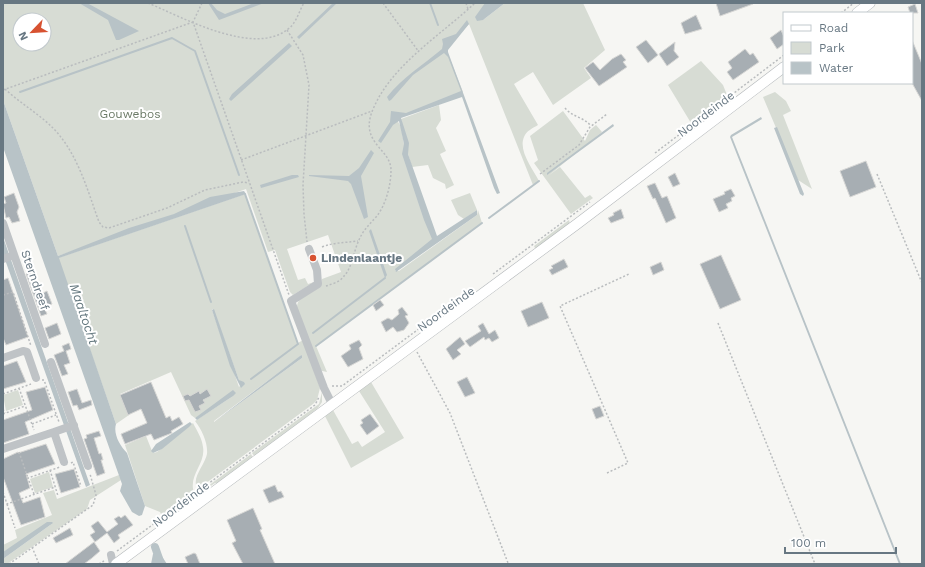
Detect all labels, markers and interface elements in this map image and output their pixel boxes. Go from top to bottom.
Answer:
north arrow [12,12,52,52]
legend [783,12,913,84]
text: Road [819,21,848,35]
text: N [16,30,31,42]
text: Park [819,41,845,55]
text: Water [819,61,854,75]
street label: Noordeinde [675,88,737,140]
park label: Gouwebos [99,107,161,121]
street label: Sterndreef [18,248,52,312]
place label: Lindenlaantje [321,251,402,265]
marker: Lindenlaantje [308,253,318,263]
water label: Maaltocht [67,282,102,347]
street label: Noordeinde [415,284,477,334]
street label: Noordeinde [150,478,212,530]
scale bar [785,529,896,555]
text: 100 m [791,536,826,550]

